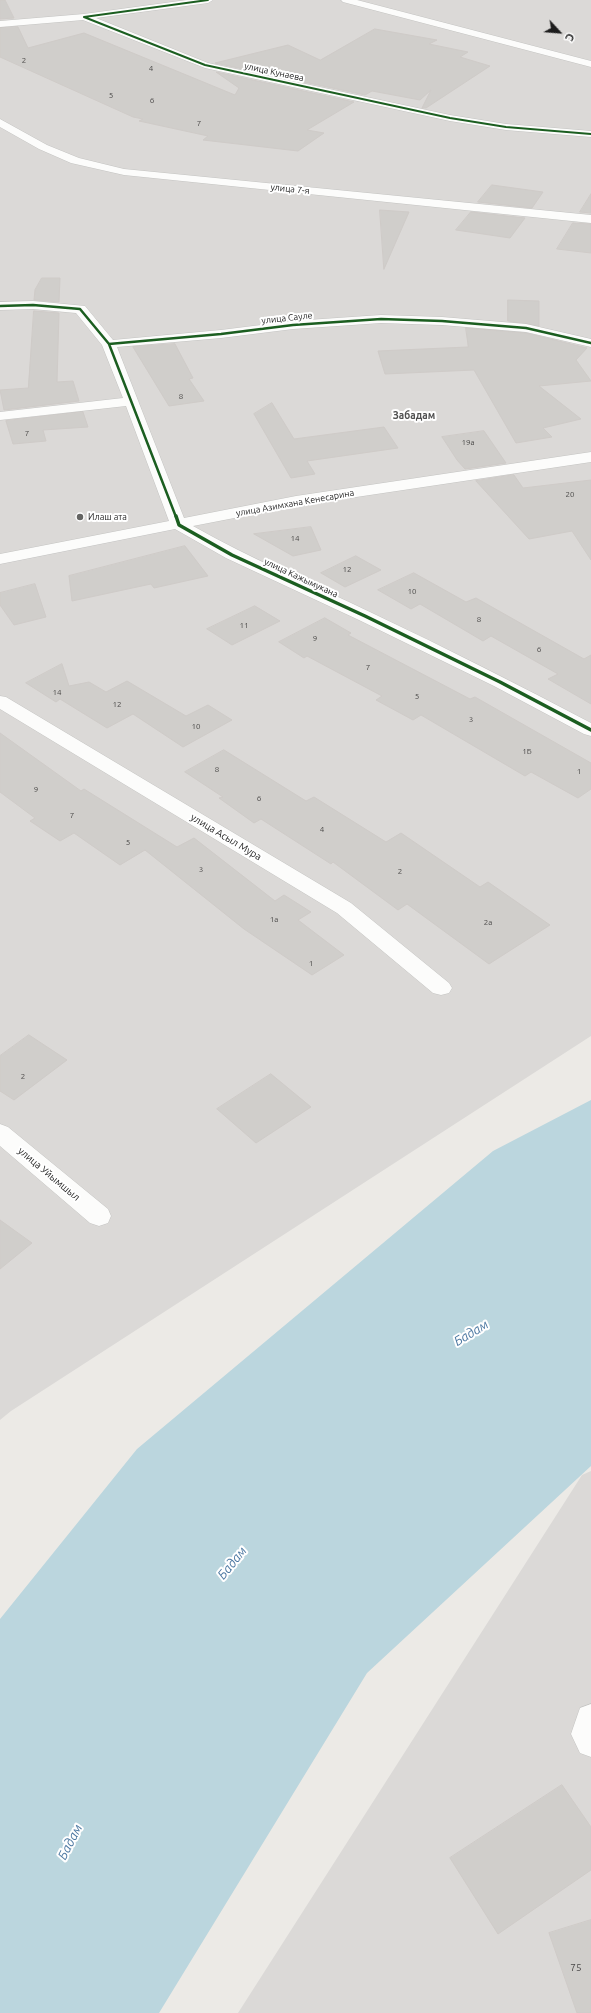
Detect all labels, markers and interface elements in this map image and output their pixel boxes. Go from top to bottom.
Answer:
north arrow [539,12,579,52]
text: С [563,31,577,43]
house number: 2 [22,55,26,65]
street label: улица Кунаева [243,60,305,84]
house number: 4 [149,63,153,73]
house number: 5 [109,90,113,100]
house number: 6 [150,95,154,105]
house number: 7 [197,118,201,128]
street label: улица 7-я [270,182,310,196]
street label: улица Сауле [261,310,313,326]
house number: 8 [179,391,183,401]
district label: Забадам [393,410,435,422]
house number: 7 [25,428,29,438]
house number: 19а [461,437,475,447]
street label: улица Азимхана Кенесарина [235,487,355,519]
house number: 20 [565,489,575,499]
marker: Илаш ата [75,512,85,522]
place label: Илаш ата [88,512,127,522]
house number: 14 [290,533,300,543]
street label: улица Кажымукана [262,556,340,600]
house number: 12 [342,564,352,574]
house number: 10 [407,586,417,596]
house number: 8 [477,614,481,624]
house number: 11 [239,620,249,630]
house number: 9 [313,633,317,643]
house number: 6 [537,644,541,654]
house number: 7 [366,662,370,672]
house number: 14 [52,687,62,697]
house number: 5 [415,691,419,701]
house number: 12 [112,699,122,709]
house number: 3 [469,714,473,724]
house number: 10 [191,721,201,731]
house number: 1Б [522,746,532,756]
house number: 8 [215,764,219,774]
house number: 1 [577,766,581,776]
house number: 9 [34,784,38,794]
house number: 6 [257,793,261,803]
house number: 7 [70,810,74,820]
street label: улица Асыл Мура [188,811,264,863]
house number: 4 [320,824,324,834]
house number: 5 [126,837,130,847]
house number: 3 [199,864,203,874]
house number: 2 [398,866,402,876]
house number: 1а [270,914,278,924]
house number: 2а [484,917,492,927]
house number: 1 [309,958,313,968]
house number: 2 [21,1071,25,1081]
street label: улица Уйымшыл [16,1145,82,1203]
water label: Бадам [451,1317,491,1349]
water label: Бадам [214,1544,250,1582]
water label: Бадам [55,1822,85,1862]
house number: 75 [570,1962,582,1974]

